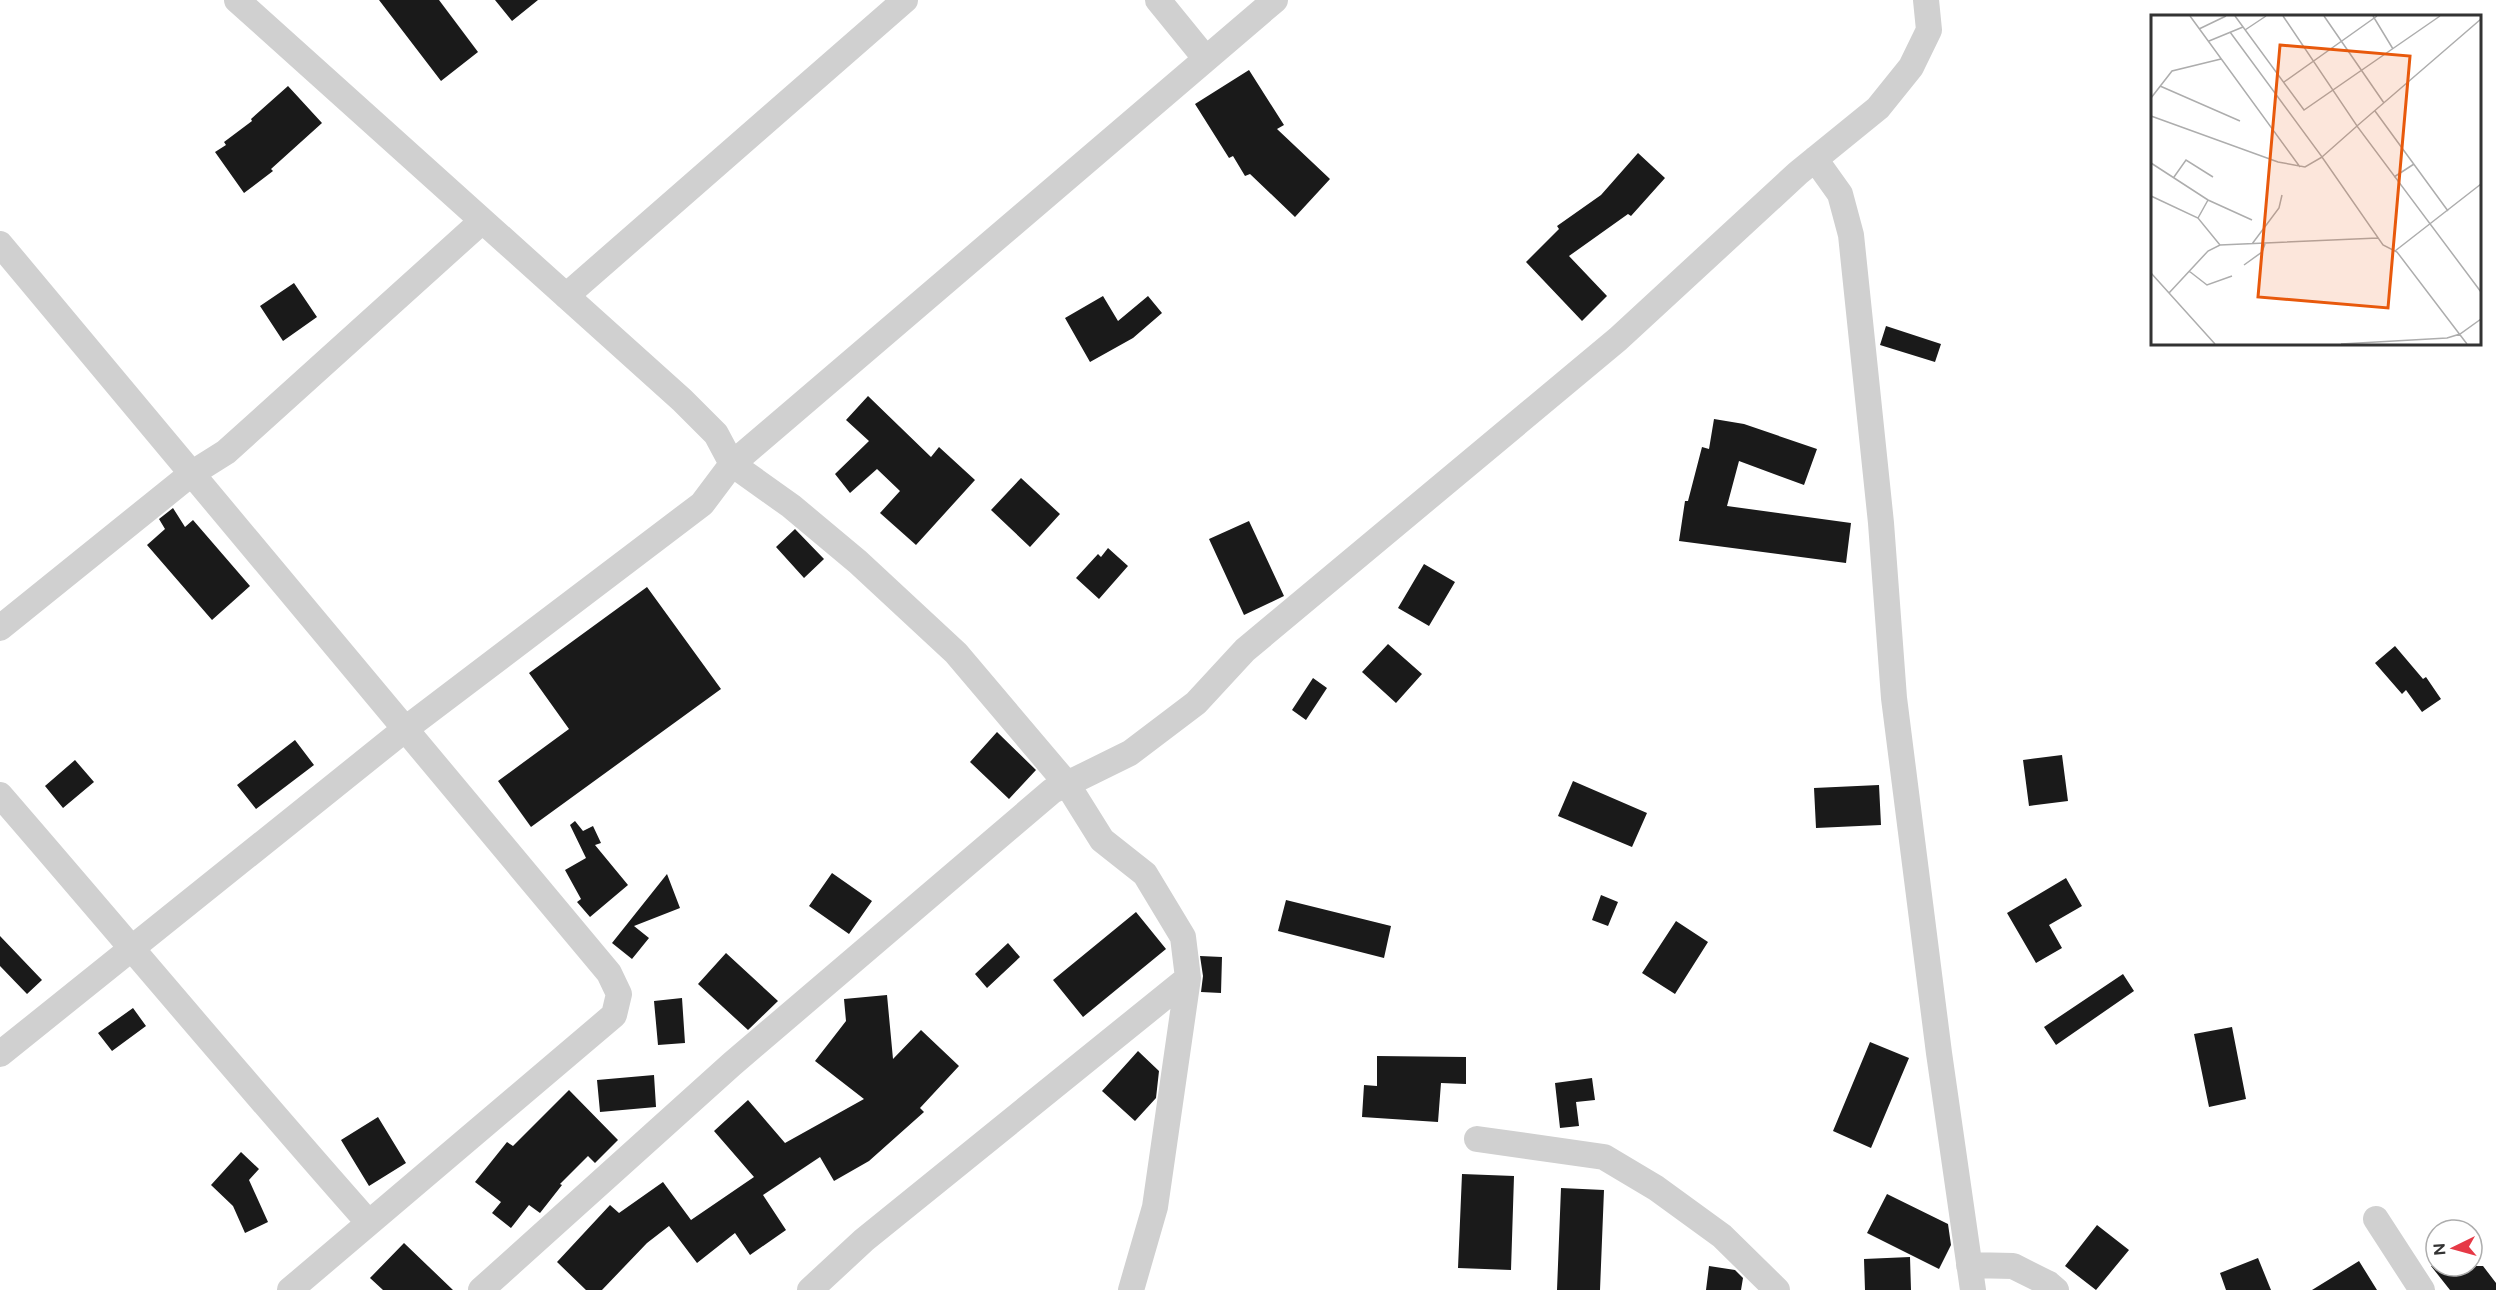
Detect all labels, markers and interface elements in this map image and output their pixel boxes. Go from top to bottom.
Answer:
inset map [2151,15,2481,345]
north arrow [2424,1218,2484,1278]
text: N [2430,1242,2450,1256]

